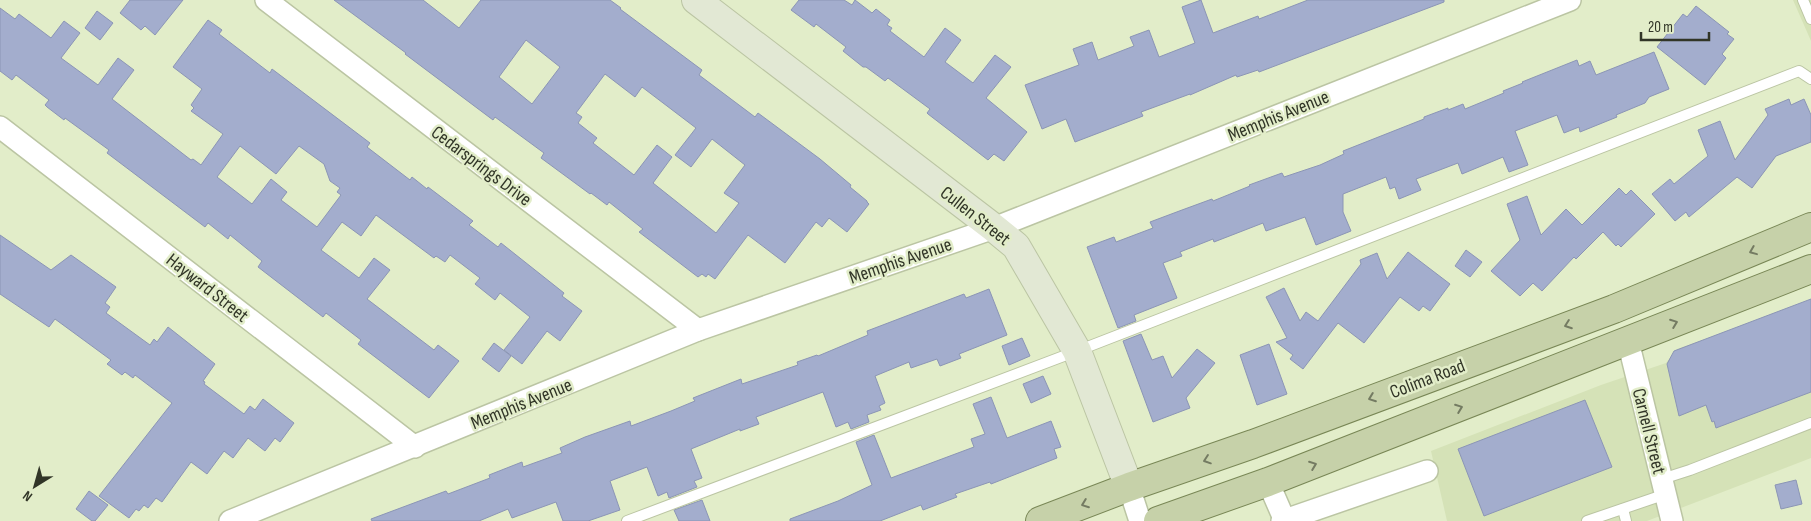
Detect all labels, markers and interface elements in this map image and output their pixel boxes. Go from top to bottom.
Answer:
scale bar [1641,10,1708,42]
text: 20 m [1648,18,1673,37]
street label: Memphis Avenue [1225,86,1332,147]
street label: Cedarsprings Drive [426,121,536,211]
street label: Cullen Street [935,182,1015,251]
street label: Memphis Avenue [846,233,955,290]
one-way arrow [1749,245,1758,255]
street label: Hayward Street [161,249,253,328]
one-way arrow [1564,319,1573,329]
one-way arrow [1669,319,1677,329]
street label: Colima Road [1387,355,1468,404]
street label: Memphis Avenue [468,374,575,435]
street label: Carnell Street [1627,386,1670,477]
one-way arrow [1368,392,1377,402]
one-way arrow [1454,403,1463,414]
one-way arrow [1203,454,1211,464]
one-way arrow [1309,460,1317,470]
north arrow [10,461,60,511]
text: N [19,487,36,505]
one-way arrow [1081,498,1089,508]

